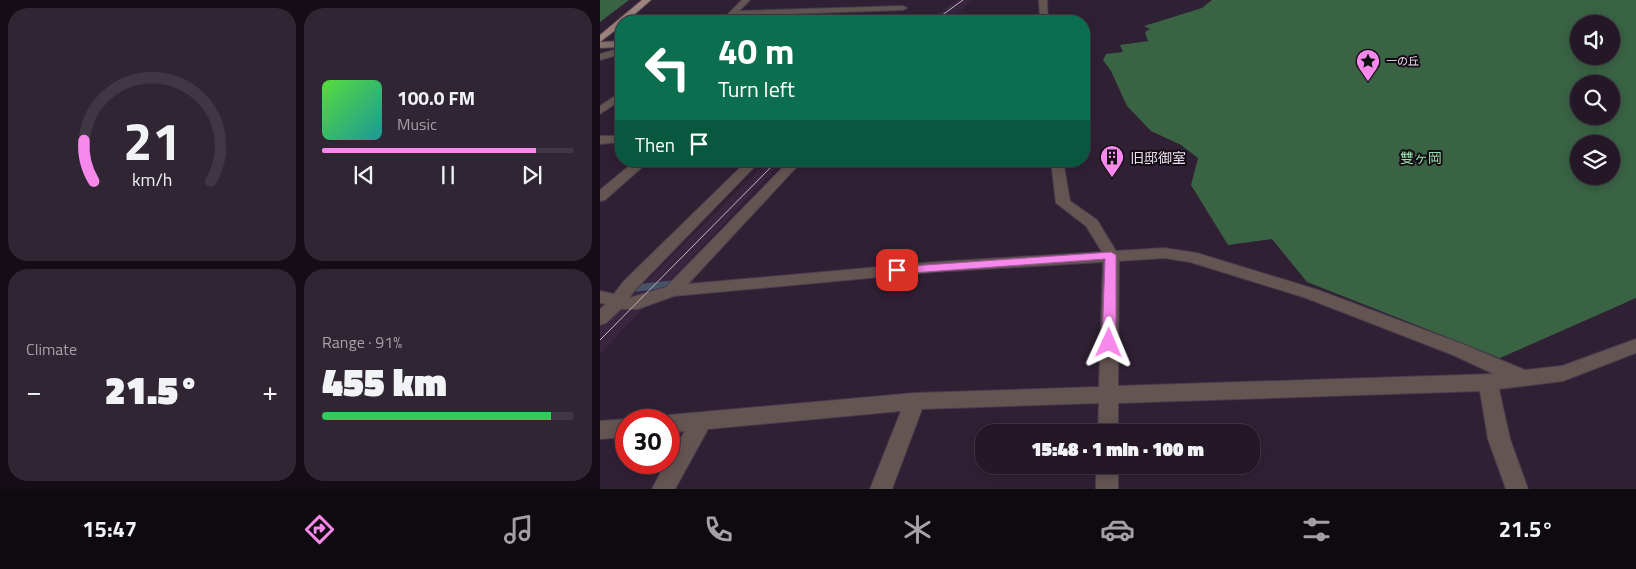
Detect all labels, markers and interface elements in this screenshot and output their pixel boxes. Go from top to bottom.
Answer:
map controls [1570,15,1620,185]
button: sound [1570,15,1620,65]
text: 40 m [718,24,794,78]
icon: left [635,35,700,100]
place icon: 一の丘 [1355,48,1381,82]
place label: 一の丘 [1386,53,1419,69]
text: Turn left [718,72,795,106]
button: search [1570,75,1620,125]
text: 100.0 FM [397,83,475,112]
text: 21 [123,101,181,180]
text: Music [397,112,437,136]
text: Then [635,130,675,159]
icon: arrive [685,130,713,158]
button: layers [1570,135,1620,185]
building icon: 旧邸御室 [1099,144,1125,178]
place label: 旧邸御室 [1130,147,1186,168]
park label: 雙ヶ岡 [1400,147,1442,168]
icon: previous [350,161,378,189]
icon: pause [434,161,462,189]
icon: next [518,161,546,189]
text: km/h [132,166,172,193]
pin [876,249,918,291]
icon: arrive [883,256,911,284]
position arrow [1082,316,1134,368]
text: Range · 91% [322,330,402,354]
text: Climate [26,337,77,361]
text: 455 km [322,353,447,411]
text: 21.5° [105,361,199,419]
text: − [26,369,42,412]
text: + [262,369,278,412]
speed limit sign: 30 [615,409,680,474]
text: 15:48 · 1 min · 100 m [1031,434,1204,463]
text: 15:47 [82,512,137,546]
icon: directions [302,512,337,547]
icon: music [501,512,536,547]
icon: phone [701,512,736,547]
icon: climate [900,512,935,547]
icon: car [1100,512,1135,547]
icon: filters [1299,512,1334,547]
text: 21.5° [1499,512,1554,546]

